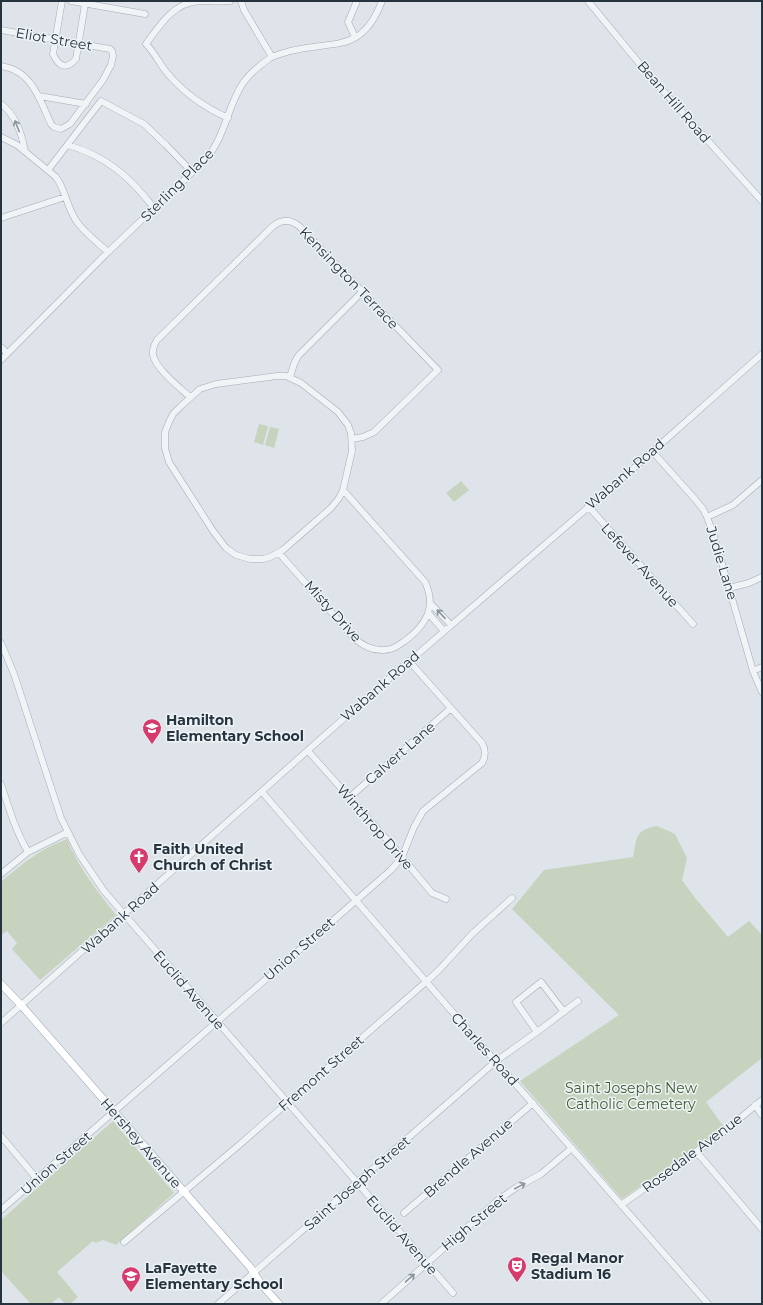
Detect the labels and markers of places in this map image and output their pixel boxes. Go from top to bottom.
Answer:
place label: Hamilton Elementary School [166,711,304,745]
school or university icon: Hamilton Elementary School [141,717,163,745]
place label: Faith United Church of Christ [153,840,272,874]
church icon: Faith United Church of Christ [128,846,150,874]
place label: Regal Manor Stadium 16 [531,1249,624,1283]
theatre icon: Regal Manor Stadium 16 [506,1255,528,1283]
place label: LaFayette Elementary School [145,1259,283,1293]
school or university icon: LaFayette Elementary School [120,1265,142,1293]

